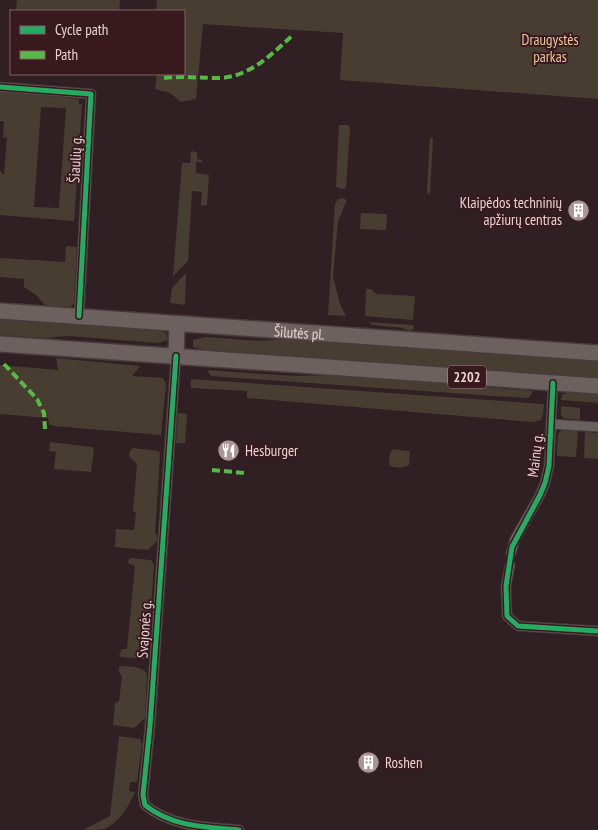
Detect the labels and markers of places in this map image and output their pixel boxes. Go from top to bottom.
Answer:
place label: Klaipėdos techninių apžiurų centras [460,193,562,229]
building icon: Klaipėdos techninių apžiurų centras [566,199,590,223]
restaurant icon: Hesburger [217,438,241,462]
place label: Hesburger [245,441,299,460]
building icon: Roshen [357,750,381,774]
place label: Roshen [385,753,423,772]

